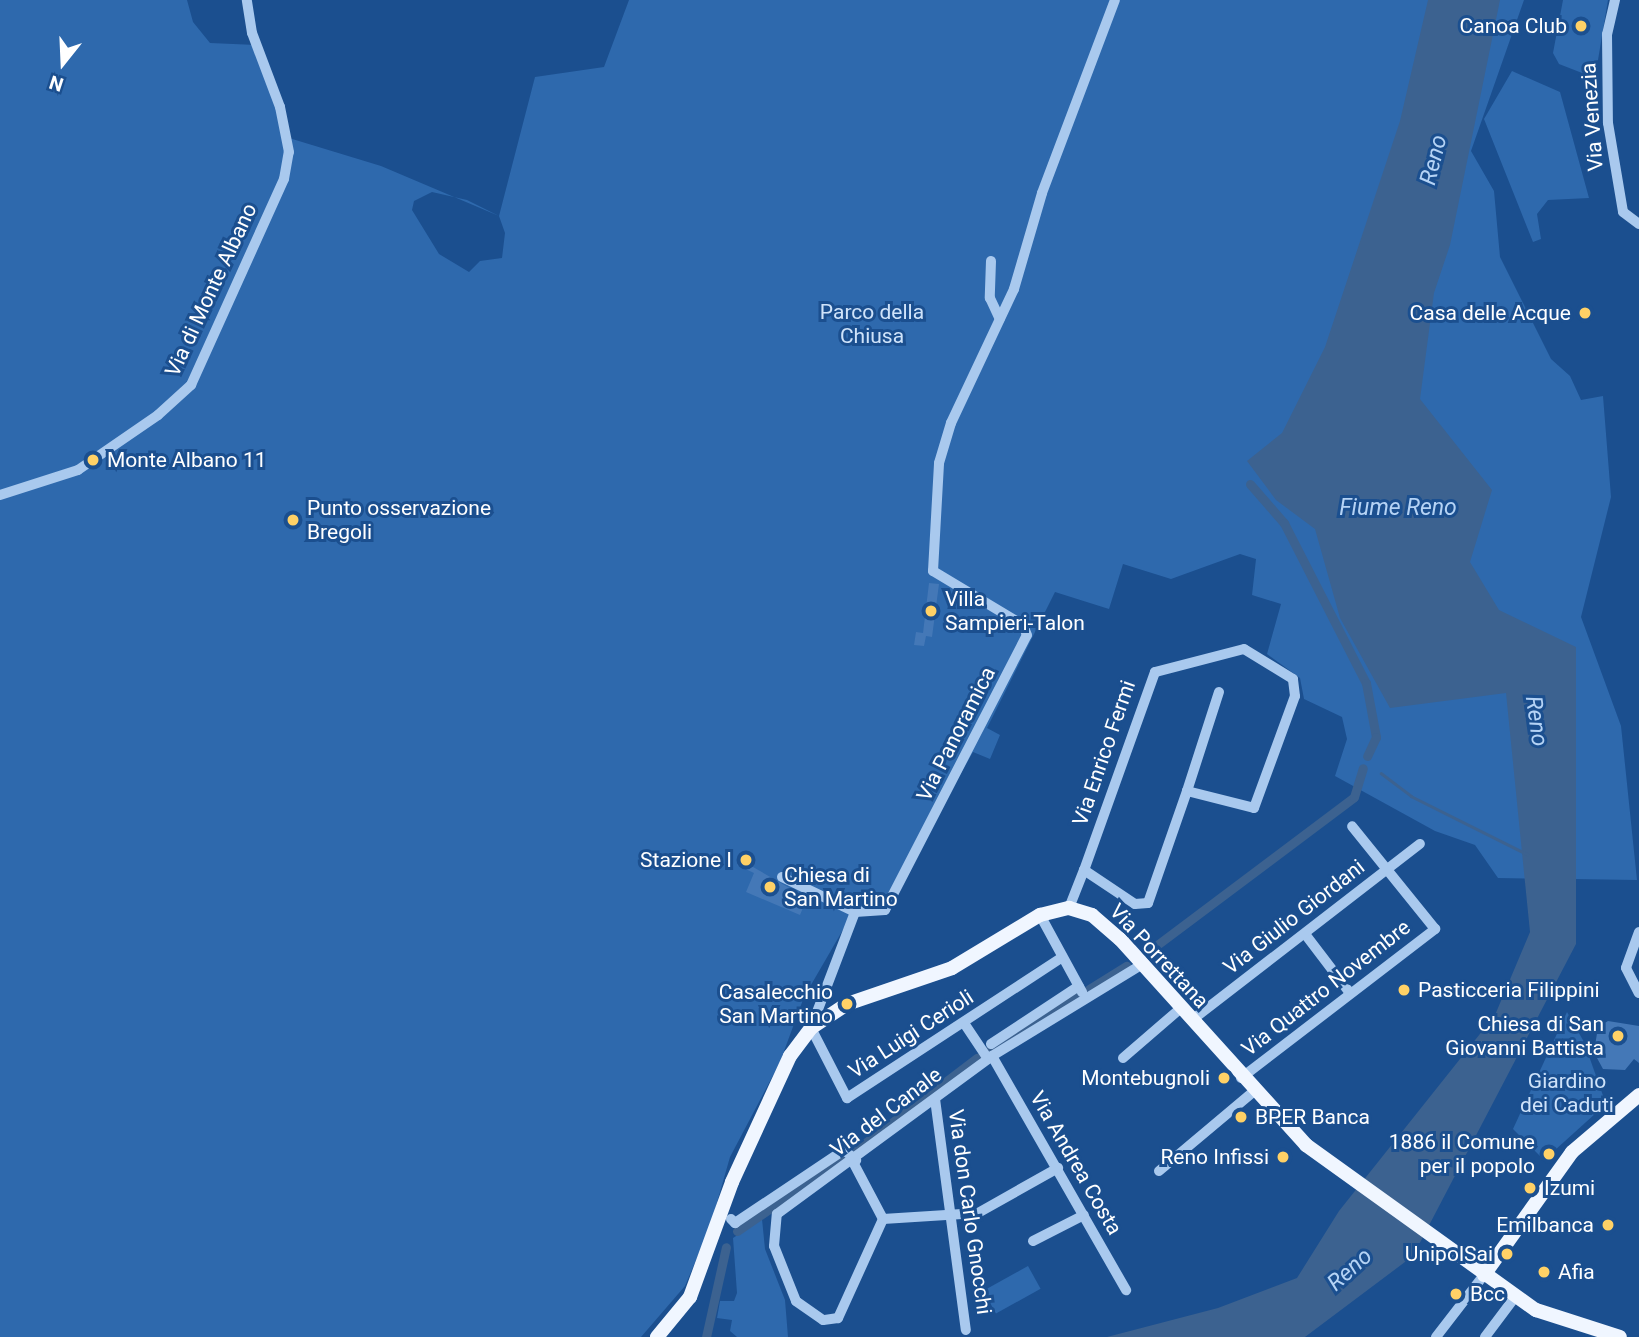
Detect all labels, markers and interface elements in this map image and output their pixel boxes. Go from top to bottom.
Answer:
place label: Canoa Club [1460,13,1567,39]
marker: Canoa Club [1573,18,1589,34]
north arrow [28,28,98,98]
street label: Via Venezia [1576,62,1608,172]
text: N [46,70,66,96]
water label: Reno [1414,132,1454,188]
street label: Via di Monte Albano [160,199,262,381]
park label: Parco della Chiusa [820,299,924,349]
place label: Casa delle Acque [1410,300,1571,326]
marker: Casa delle Acque [1577,305,1593,321]
place label: Monte Albano 11 [107,447,267,473]
marker: Monte Albano 11 [85,452,101,468]
water label: Fiume Reno [1339,494,1457,522]
place label: Punto osservazione Bregoli [307,495,491,545]
marker: Punto osservazione Bregoli [285,512,301,528]
place label: Villa Sampieri-Talon [945,586,1085,636]
marker: Villa Sampieri-Talon [923,603,939,619]
street label: Via Panoramica [911,663,1001,805]
street label: Via Enrico Fermi [1067,677,1141,829]
water label: Reno [1519,694,1553,748]
place label: Stazione I [640,847,732,873]
marker: Stazione I [738,852,754,868]
street label: Via Giulio Giordani [1219,854,1369,980]
place label: Chiesa di San Martino [784,862,898,912]
marker: Chiesa di San Martino [762,879,778,895]
street label: Via Porrettana [1104,899,1214,1013]
street label: Via Quattro Novembre [1237,914,1415,1062]
place label: Pasticceria Filippini [1418,977,1600,1003]
place label: Casalecchio San Martino [719,979,833,1029]
marker: Pasticceria Filippini [1396,982,1412,998]
street label: Via Luigi Cerioli [844,984,978,1084]
marker: Casalecchio San Martino [839,996,855,1012]
place label: Chiesa di San Giovanni Battista [1445,1011,1604,1061]
marker: Chiesa di San Giovanni Battista [1610,1028,1626,1044]
street label: Via del Canale [825,1062,947,1162]
place label: Montebugnoli [1081,1065,1210,1091]
park label: Giardino dei Caduti [1520,1068,1614,1118]
marker: Montebugnoli [1216,1070,1232,1086]
street label: Via Andrea Costa [1025,1087,1127,1239]
place label: BPER Banca [1255,1104,1370,1130]
street label: Via don Carlo Gnocchi [943,1108,997,1316]
marker: BPER Banca [1233,1109,1249,1125]
place label: 1886 il Comune per il popolo [1389,1129,1535,1179]
place label: Reno Infissi [1160,1144,1269,1170]
marker: 1886 il Comune per il popolo [1541,1146,1557,1162]
marker: Reno Infissi [1275,1149,1291,1165]
place label: Izumi [1544,1175,1595,1201]
marker: Izumi [1522,1180,1538,1196]
place label: Emilbanca [1496,1212,1594,1238]
marker: Emilbanca [1600,1217,1616,1233]
place label: UnipolSai [1405,1241,1493,1267]
water label: Reno [1322,1243,1378,1297]
marker: UnipolSai [1499,1246,1515,1262]
place label: Afia [1558,1259,1595,1285]
marker: Afia [1536,1264,1552,1280]
place label: Bcc [1470,1281,1505,1307]
marker: Bcc [1448,1286,1464,1302]

